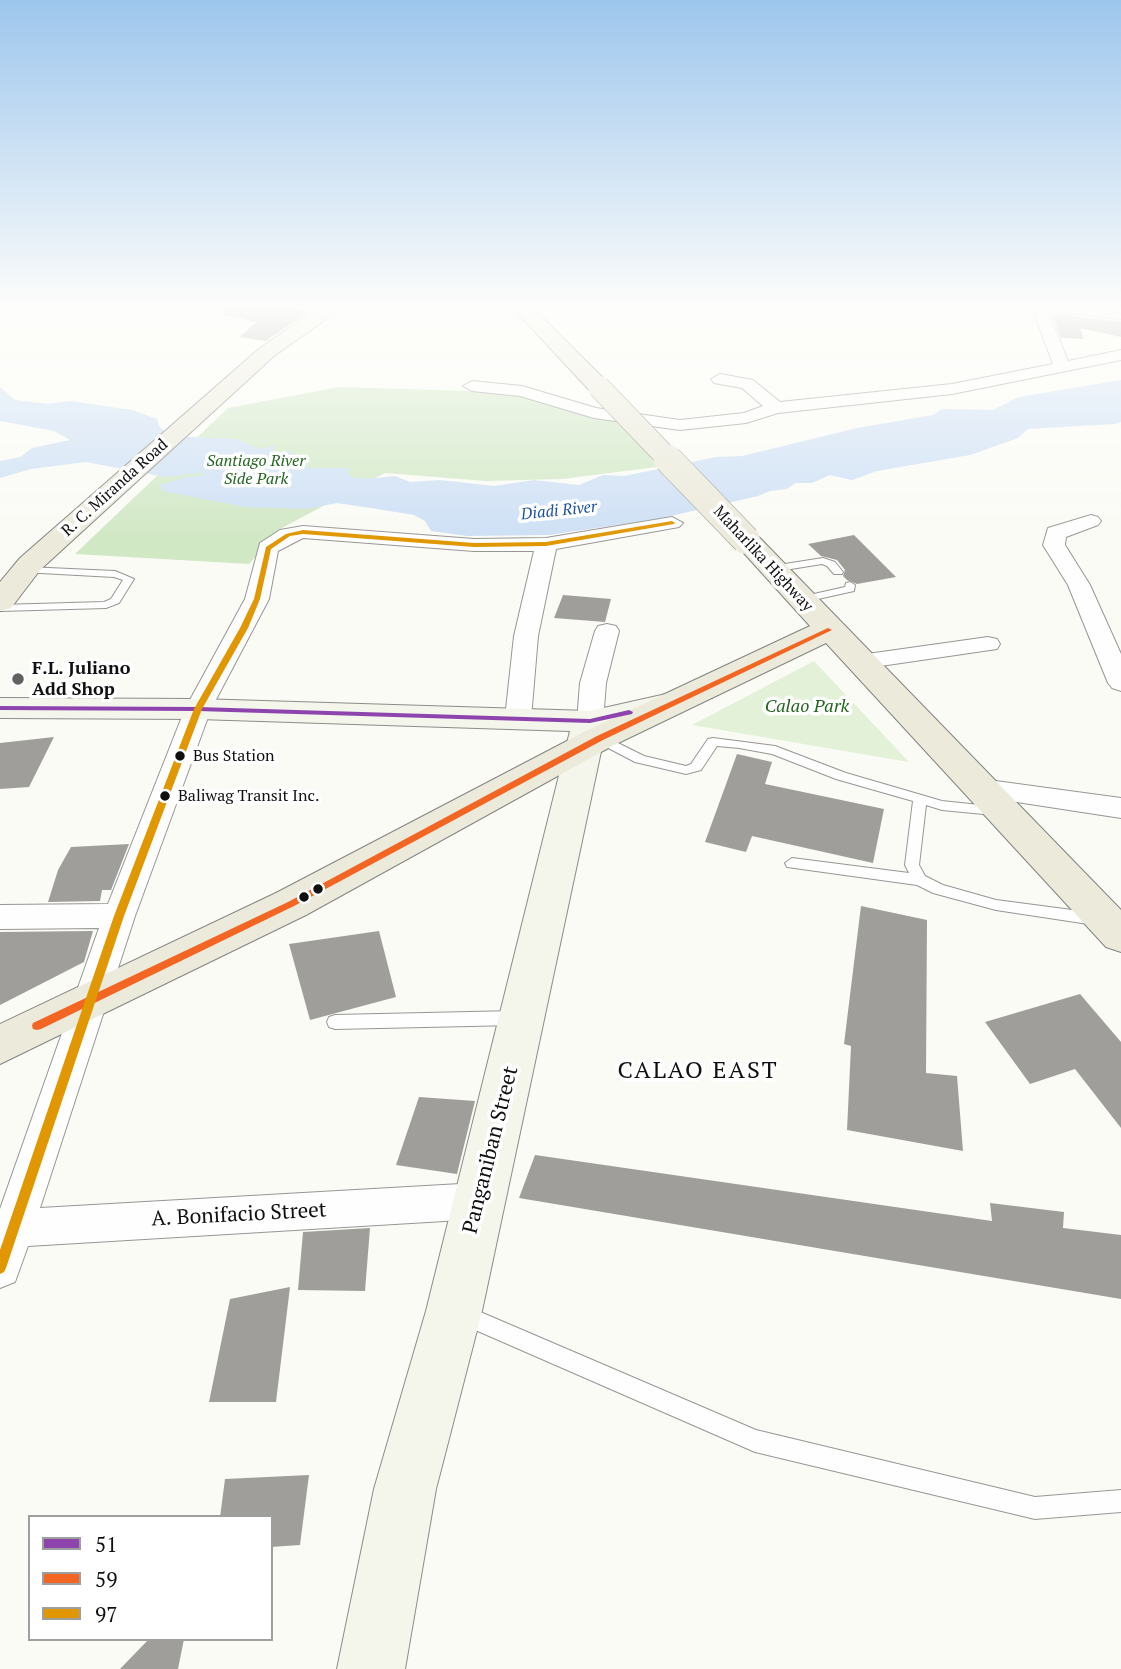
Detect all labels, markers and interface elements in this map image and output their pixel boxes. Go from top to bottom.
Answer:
street label: R. C. Miranda Road [58,435,172,541]
park label: Santiago River Side Park [207,451,305,489]
water label: Diadi River [520,497,598,525]
street label: Maharlika Highway [709,502,817,616]
place label: F.L. Juliano Add Shop [32,658,130,700]
marker: F.L. Juliano Add Shop [10,671,26,687]
park label: Calao Park [765,696,849,718]
place label: Bus Station [193,746,275,766]
marker: Bus Station [173,749,187,763]
place label: Baliwag Transit Inc. [178,786,319,806]
marker: Baliwag Transit Inc. [158,789,172,803]
unlabelled marker [311,882,325,896]
unlabelled marker [297,890,311,904]
district label: CALAO EAST [619,1057,777,1085]
street label: Panganiban Street [458,1064,524,1236]
street label: A. Bonifacio Street [151,1198,327,1232]
legend [28,1515,273,1641]
text: 51 [95,1530,117,1558]
text: 59 [95,1565,117,1593]
text: 97 [95,1600,117,1628]

